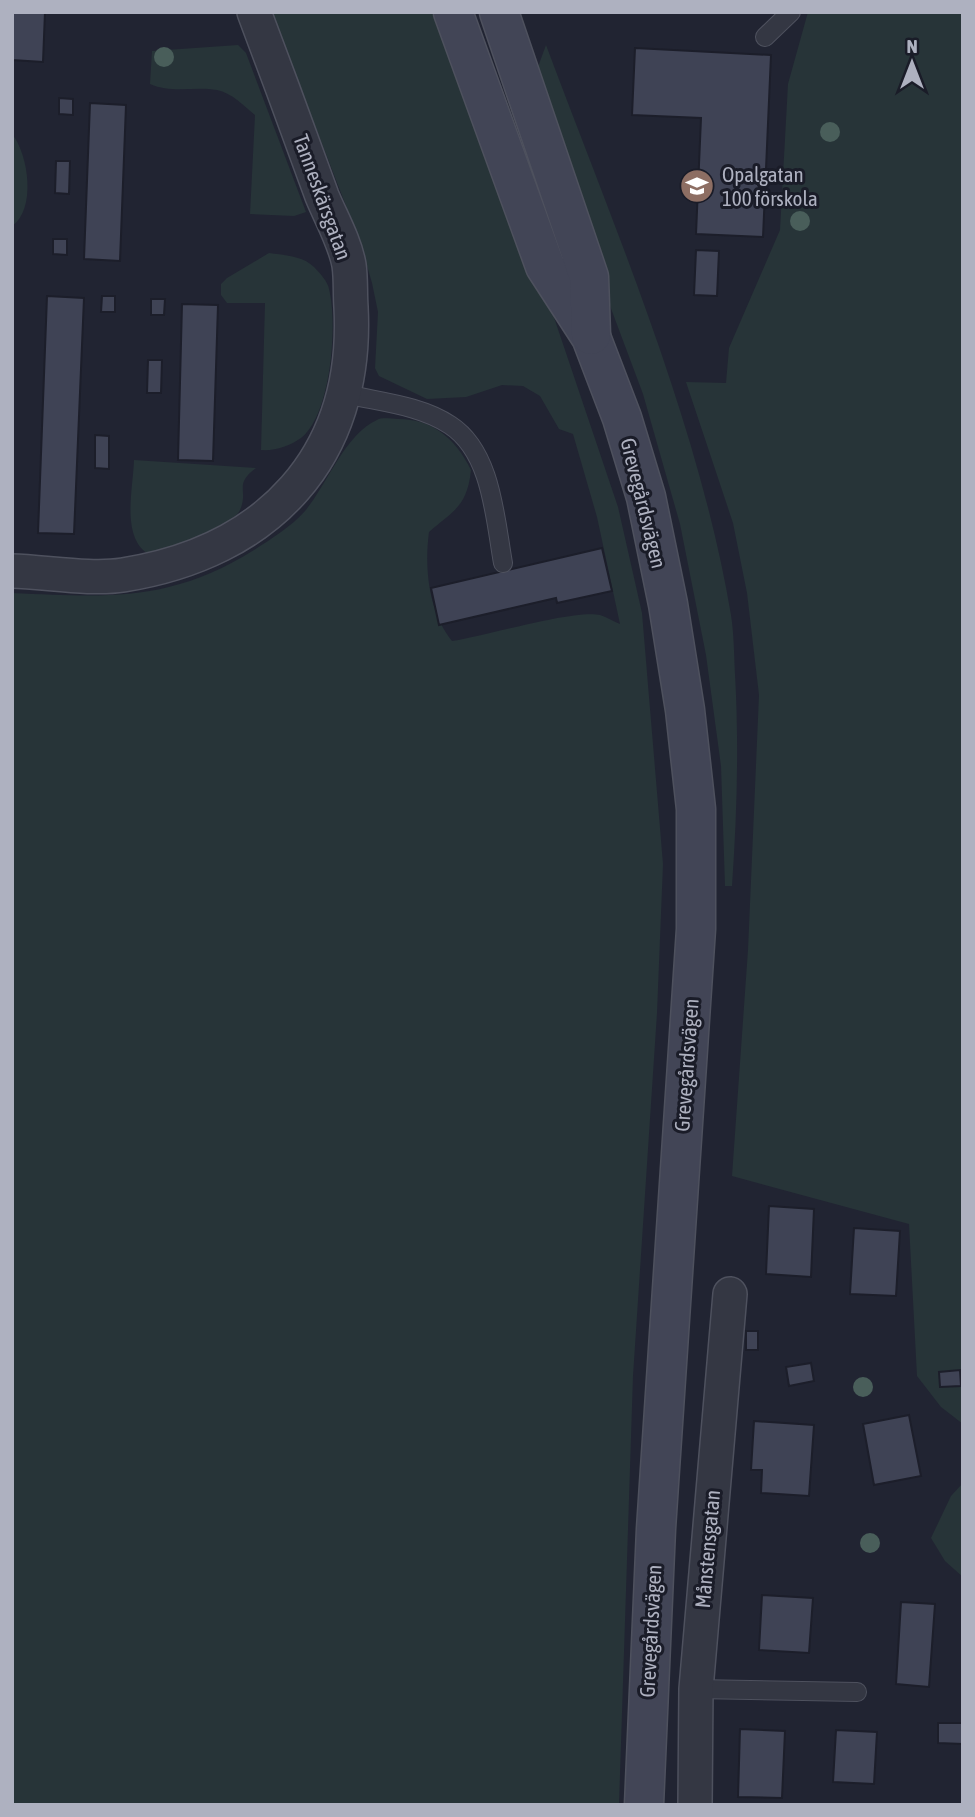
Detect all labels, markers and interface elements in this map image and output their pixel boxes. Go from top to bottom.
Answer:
north arrow [877,28,947,98]
text: N [906,35,918,57]
street label: Tanneskärsgatan [289,131,357,263]
place label: Opalgatan 100 förskola [722,162,818,210]
school or university icon: Opalgatan 100 förskola [678,167,716,205]
street label: Grevegårdsvägen [616,436,672,570]
street label: Grevegårdsvägen [669,998,703,1132]
street label: Månstensgatan [690,1489,724,1609]
street label: Grevegårdsvägen [635,1564,665,1698]

